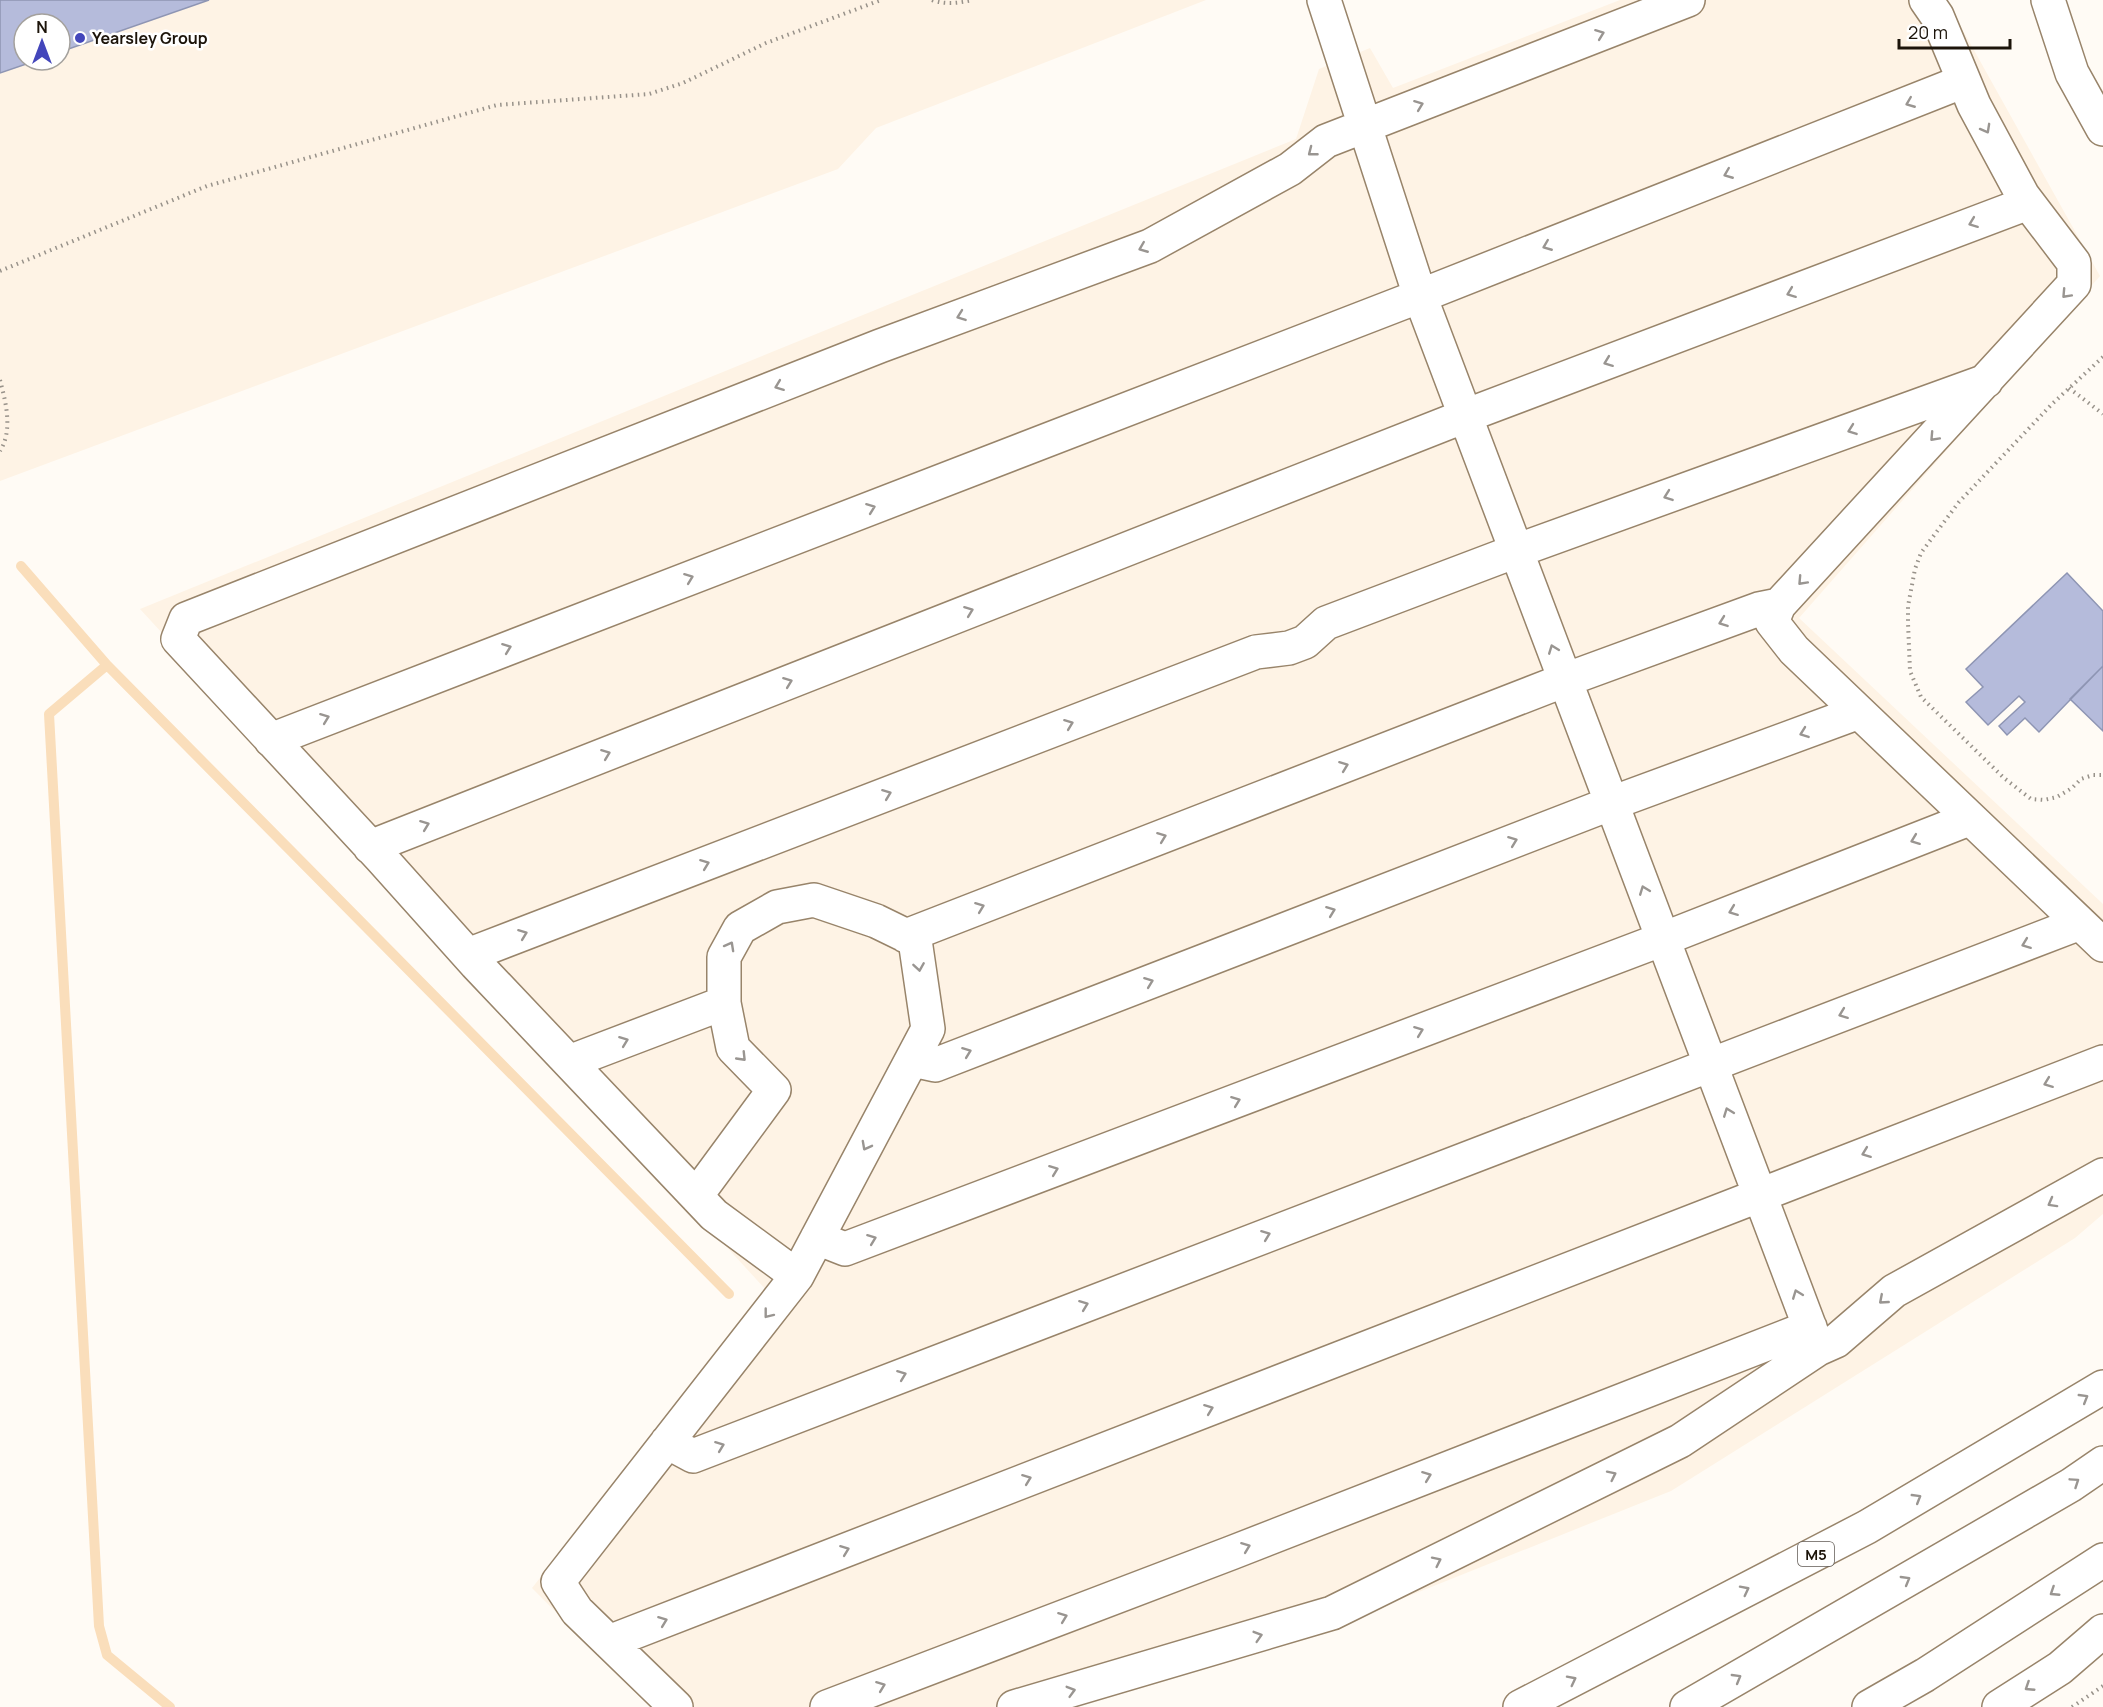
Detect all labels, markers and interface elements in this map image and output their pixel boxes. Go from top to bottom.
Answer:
north arrow [12,12,72,72]
scale bar [1899,12,2010,50]
text: N [36,16,48,38]
text: 20 m [1908,20,1948,44]
place label: Yearsley Group [92,27,208,49]
one-way arrow [1594,29,1605,41]
marker: Yearsley Group [73,31,87,45]
one-way arrow [1905,96,1916,108]
one-way arrow [1413,99,1424,112]
one-way arrow [1979,122,1990,133]
one-way arrow [1308,144,1319,155]
one-way arrow [1723,167,1734,180]
one-way arrow [1968,216,1979,229]
one-way arrow [1542,239,1553,251]
one-way arrow [1139,241,1150,253]
one-way arrow [1786,285,1797,298]
one-way arrow [2062,287,2073,297]
one-way arrow [956,309,966,322]
one-way arrow [1604,354,1614,367]
one-way arrow [774,379,785,391]
one-way arrow [1847,422,1857,435]
one-way arrow [1930,431,1941,441]
one-way arrow [1663,489,1674,502]
one-way arrow [865,503,876,515]
one-way arrow [683,573,694,585]
one-way arrow [1798,574,1809,584]
one-way arrow [963,606,974,618]
one-way arrow [1718,615,1729,628]
one-way arrow [501,643,512,655]
one-way arrow [1548,644,1560,655]
one-way arrow [782,677,793,690]
one-way arrow [320,713,330,726]
one-way arrow [1063,718,1073,731]
one-way arrow [1799,725,1810,738]
one-way arrow [600,749,611,761]
one-way arrow [1337,761,1348,773]
one-way arrow [881,789,892,801]
one-way arrow [419,820,430,832]
one-way arrow [1156,831,1166,844]
one-way arrow [1910,833,1921,845]
one-way arrow [1507,836,1518,848]
one-way arrow [699,859,710,871]
one-way arrow [1639,885,1652,896]
one-way arrow [974,902,985,914]
one-way arrow [1728,904,1739,916]
one-way arrow [1325,906,1336,919]
one-way arrow [517,929,528,942]
one-way arrow [2021,937,2032,949]
one-way arrow [723,942,734,952]
one-way arrow [912,963,924,972]
one-way arrow [1143,977,1154,989]
one-way arrow [1839,1006,1849,1019]
one-way arrow [1413,1026,1424,1039]
one-way arrow [618,1036,629,1049]
one-way arrow [962,1047,972,1060]
one-way arrow [734,1049,745,1060]
one-way arrow [2044,1076,2054,1089]
one-way arrow [1231,1095,1241,1108]
one-way arrow [1723,1107,1735,1118]
one-way arrow [862,1140,873,1151]
one-way arrow [1862,1146,1872,1159]
one-way arrow [1048,1165,1059,1177]
one-way arrow [2048,1196,2058,1207]
one-way arrow [1260,1230,1271,1243]
one-way arrow [866,1234,877,1247]
one-way arrow [1792,1289,1805,1300]
one-way arrow [1879,1293,1890,1304]
one-way arrow [1078,1300,1089,1313]
one-way arrow [764,1307,775,1318]
one-way arrow [896,1370,907,1383]
one-way arrow [2078,1394,2088,1405]
one-way arrow [1203,1403,1213,1416]
one-way arrow [714,1440,725,1453]
one-way arrow [1605,1470,1616,1482]
one-way arrow [1421,1471,1432,1483]
one-way arrow [1021,1474,1032,1486]
one-way arrow [2068,1478,2079,1489]
one-way arrow [1911,1493,1921,1505]
one-way arrow [1239,1542,1250,1554]
road number: M5 [1798,1542,1834,1566]
one-way arrow [839,1545,850,1557]
one-way arrow [1431,1557,1442,1569]
one-way arrow [1900,1576,1910,1587]
one-way arrow [2050,1585,2061,1596]
one-way arrow [1739,1586,1750,1598]
one-way arrow [1058,1611,1068,1624]
one-way arrow [658,1615,668,1628]
one-way arrow [1252,1631,1262,1643]
one-way arrow [1731,1673,1741,1685]
one-way arrow [1566,1676,1576,1687]
one-way arrow [2025,1680,2036,1691]
one-way arrow [875,1681,886,1693]
one-way arrow [1065,1686,1075,1698]

